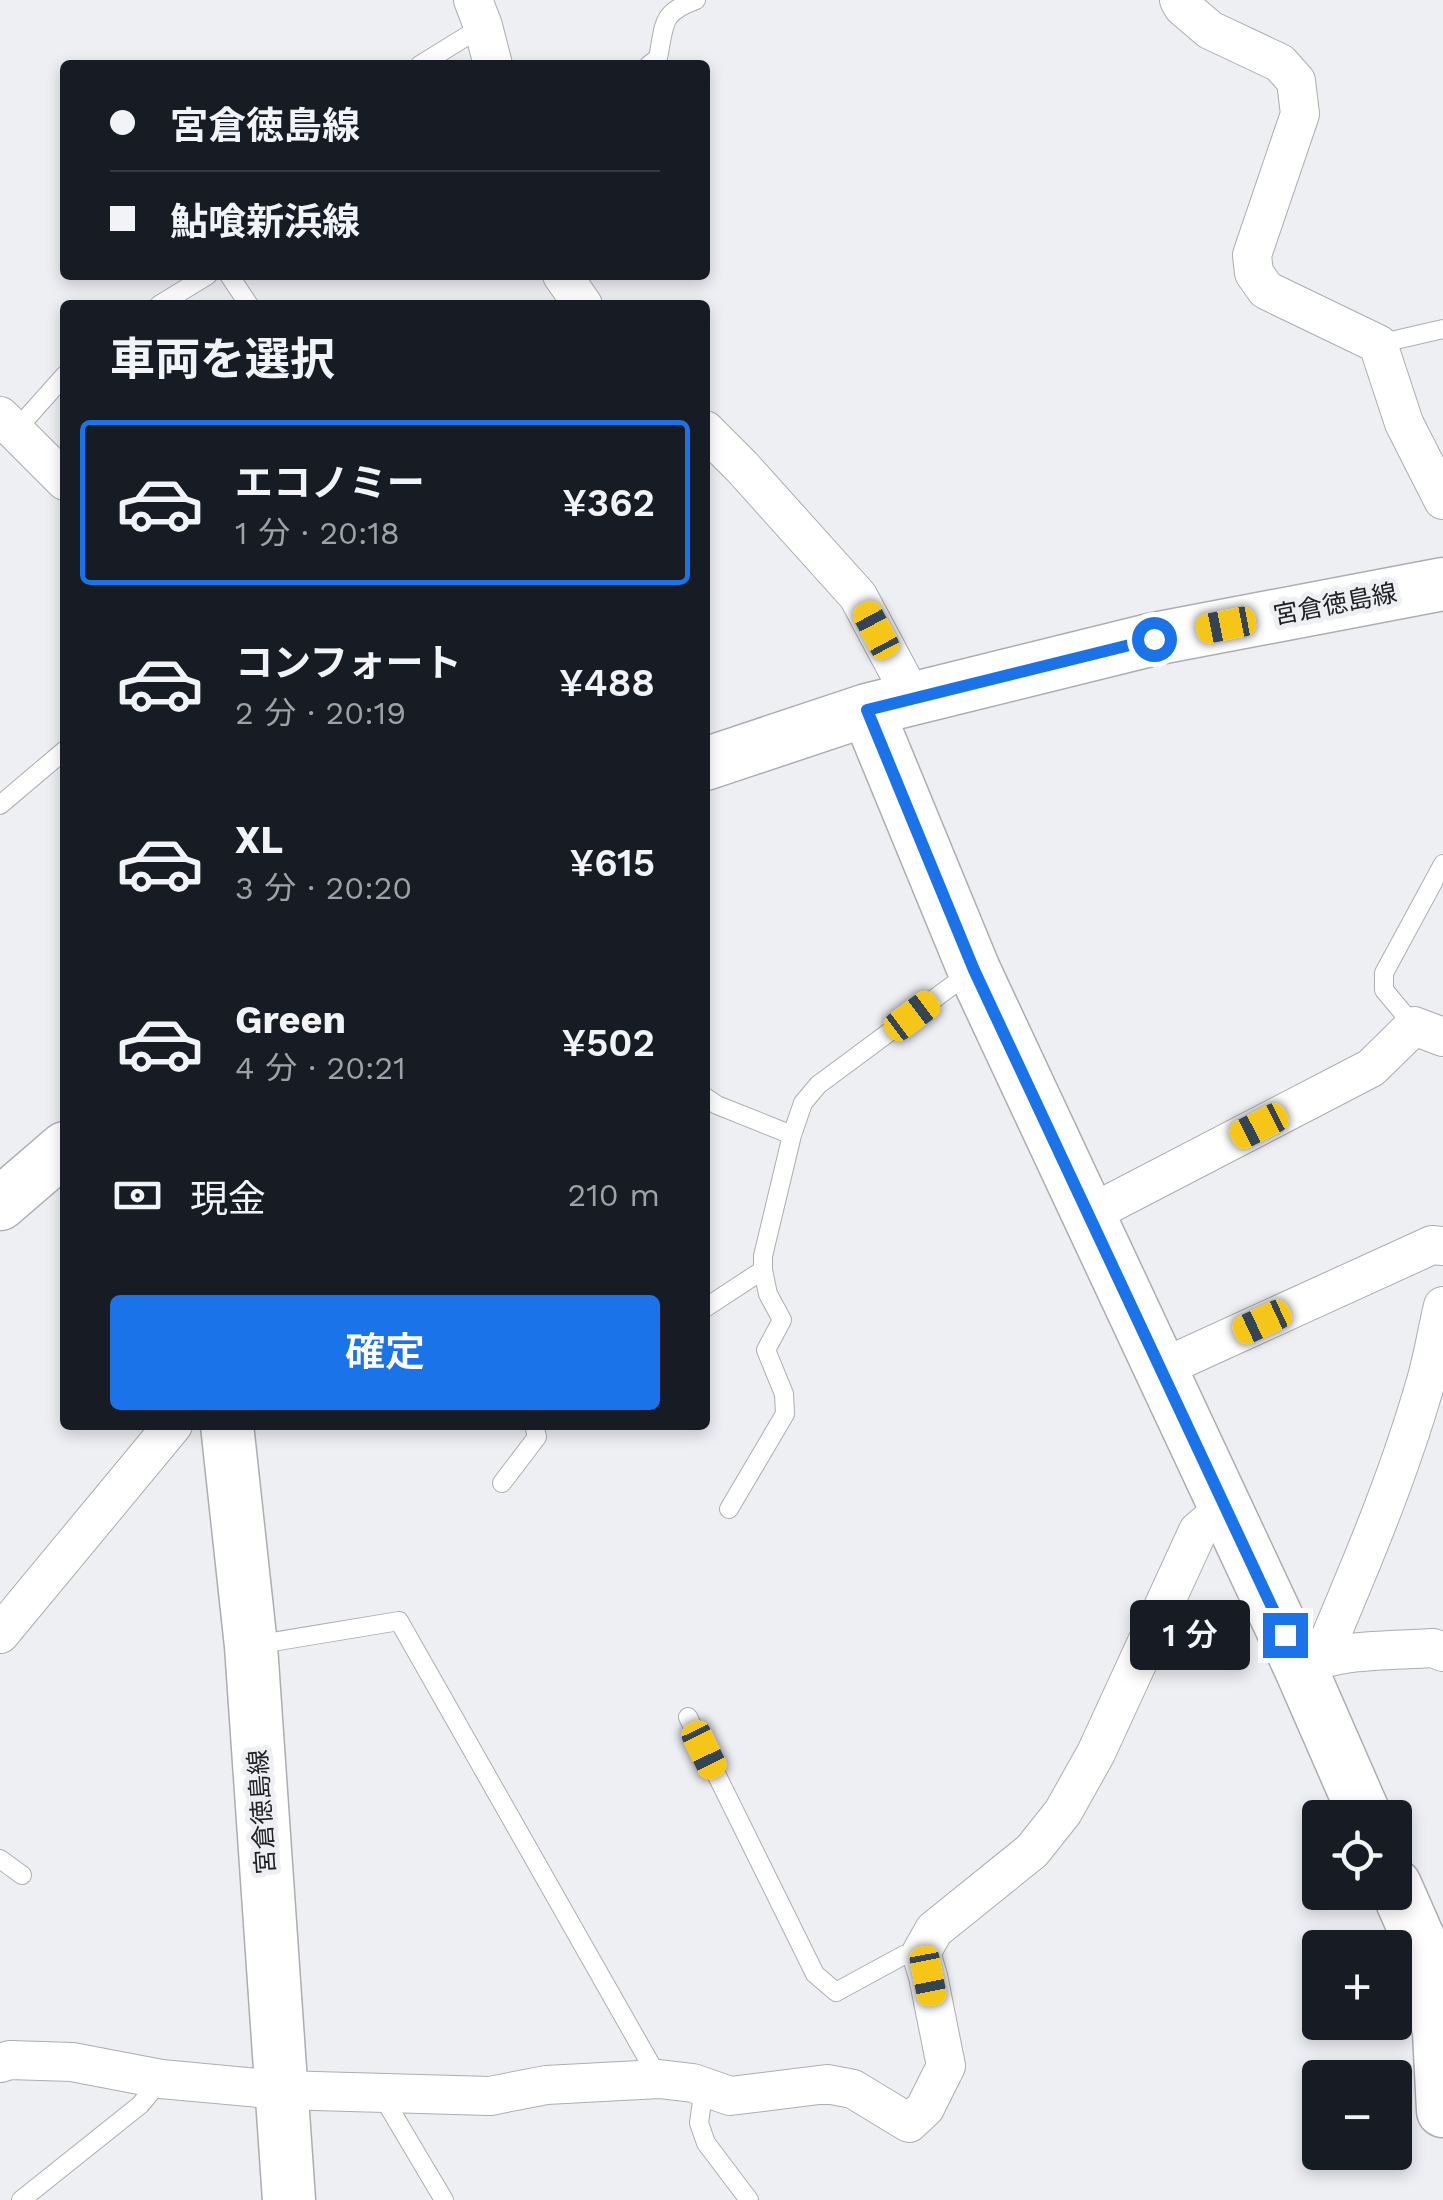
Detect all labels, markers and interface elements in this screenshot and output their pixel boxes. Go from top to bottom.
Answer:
text: 宮倉徳島線 [170,104,360,148]
text: 鮎喰新浜線 [170,200,360,244]
text: 車両を選択 [110,333,335,386]
icon: car [115,458,205,548]
text: エコノミー [235,461,425,505]
text: ¥362 [562,481,655,525]
text: 1 分 · 20:18 [235,514,400,552]
street label: 宮倉徳島線 [1271,578,1399,630]
car [849,596,903,664]
car [1194,605,1258,645]
route start [1132,617,1177,662]
icon: car [115,638,205,728]
text: コンフォート [235,641,462,685]
text: ¥488 [559,661,655,705]
text: 2 分 · 20:19 [235,694,406,732]
icon: car [115,818,205,908]
text: XL [235,818,283,862]
text: ¥615 [570,841,655,885]
text: 3 分 · 20:20 [235,869,412,907]
car [879,986,945,1046]
icon: car [115,998,205,1088]
text: Green [235,998,346,1042]
text: ¥502 [562,1021,655,1065]
text: 4 分 · 20:21 [235,1049,406,1087]
car [1225,1099,1293,1153]
icon: cash [110,1168,165,1223]
text: 210 m [568,1176,660,1214]
text: 現金 [190,1177,266,1221]
button: 確定 [110,1295,660,1410]
car [1228,1296,1296,1348]
callout: 1 分 [1130,1600,1250,1670]
route end [1263,1613,1308,1658]
text: 1 分 [1162,1616,1218,1654]
car [677,1716,731,1784]
street label: 宮倉徳島線 [243,1749,281,1875]
map controls [1302,1800,1412,2170]
button: locate [1302,1800,1412,1910]
button: + [1302,1930,1412,2040]
car [908,1944,948,2008]
button: − [1302,2060,1412,2170]

